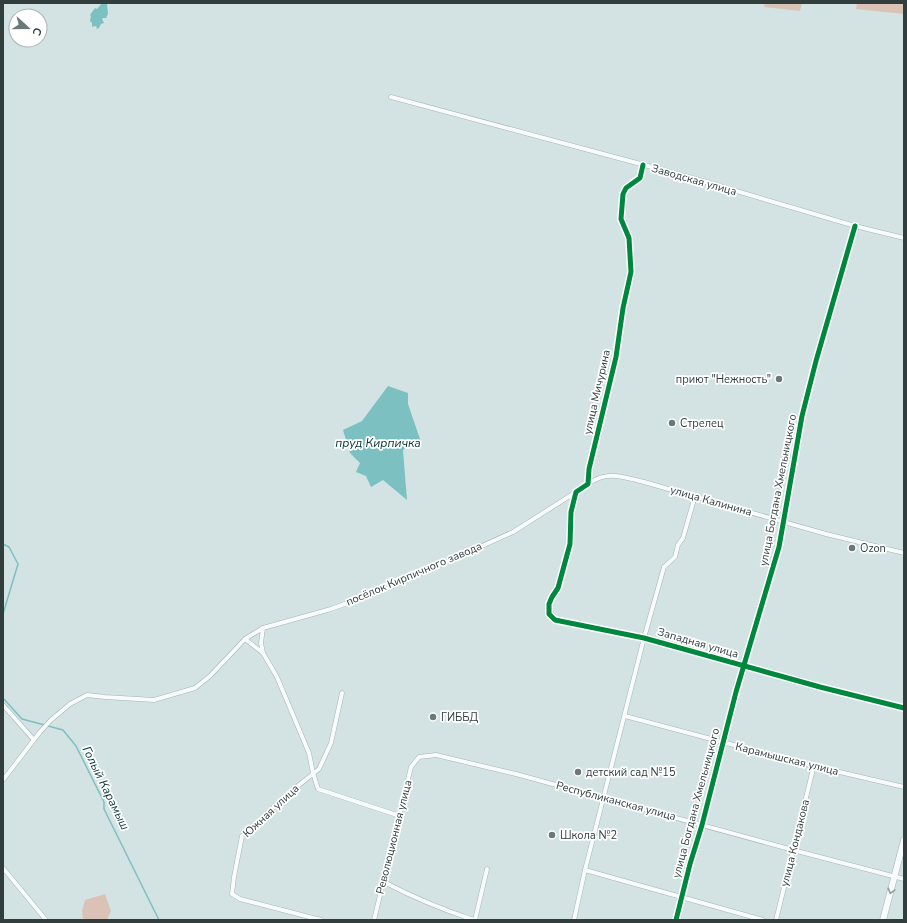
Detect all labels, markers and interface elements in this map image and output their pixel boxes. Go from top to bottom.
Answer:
north arrow [8,8,48,48]
text: С [28,25,45,38]
street label: Заводская улица [650,161,738,199]
street label: улица Мичурина [580,348,614,436]
place label: приют "Нежность" [676,372,771,387]
marker: приют "Нежность" [774,374,784,384]
street label: улица Богдана Хмельницкого [756,413,800,567]
place label: Стрелец [680,416,724,431]
marker: Стрелец [667,418,677,428]
water label: пруд Кирпичка [335,435,421,451]
street label: улица Калинина [668,482,754,520]
street label: посёлок Кирпичного завода [344,538,484,610]
place label: Ozon [860,541,886,556]
marker: Ozon [847,543,857,553]
street label: Западная улица [656,624,740,662]
place label: ГИББД [441,710,478,725]
marker: ГИББД [428,712,438,722]
street label: улица Богдана Хмельницкого [669,726,723,880]
street label: Карамышская улица [734,739,840,779]
water label: Голый Карамыш [79,743,133,833]
place label: детский сад №15 [586,765,676,780]
marker: детский сад №15 [573,767,583,777]
street label: Революционная улица [373,778,415,896]
street label: Республиканская улица [554,778,678,824]
street label: Южная улица [240,781,302,841]
street label: улица Кондакова [777,798,813,888]
place label: Школа №2 [560,828,617,843]
marker: Школа №2 [547,830,557,840]
one-way arrow [887,887,896,894]

